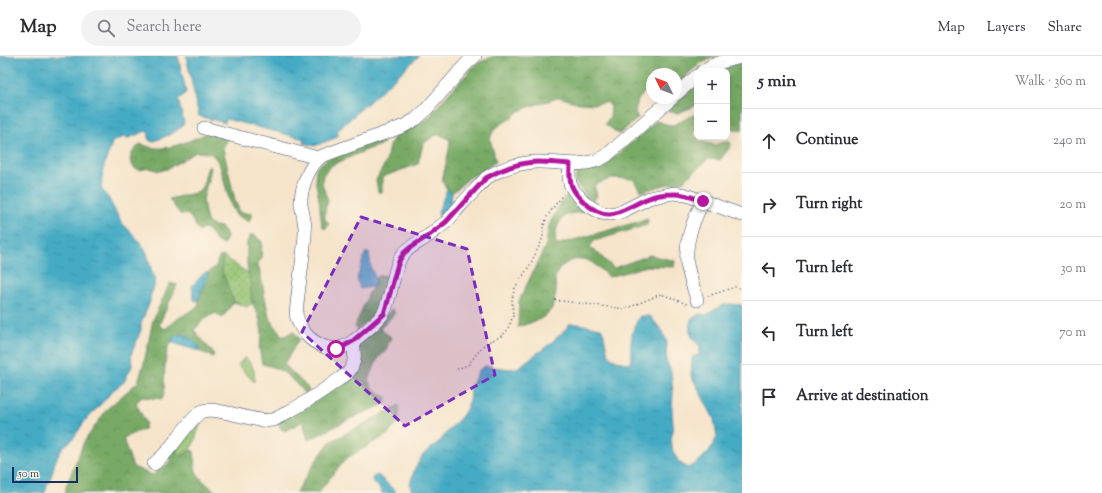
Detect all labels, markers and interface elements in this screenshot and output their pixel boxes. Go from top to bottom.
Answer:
search box [81,10,361,46]
text: Map [20,14,57,41]
icon: search [95,17,117,39]
text: Search here [127,17,202,38]
text: Map [938,18,965,38]
text: Layers [987,18,1025,38]
text: Share [1047,18,1082,38]
north arrow [646,68,682,104]
map controls [694,68,730,140]
button: + [694,68,730,104]
text: 5 min [758,70,796,94]
text: Walk · 360 m [1015,73,1086,91]
button: − [694,104,730,140]
icon: ahead [758,130,780,152]
text: Continue [796,130,858,151]
text: 240 m [1053,132,1086,150]
route end [694,192,712,210]
icon: right [758,194,780,216]
text: Turn right [796,194,862,215]
text: 20 m [1060,196,1086,214]
icon: left [758,258,780,280]
text: Turn left [796,258,853,279]
text: 30 m [1060,260,1086,278]
icon: left [758,322,780,344]
text: Turn left [796,322,853,343]
text: 70 m [1059,324,1086,342]
route start [327,340,345,358]
icon: arrive [758,386,780,408]
text: Arrive at destination [796,386,929,407]
scale bar [12,465,78,484]
text: 50 m [18,466,39,482]

